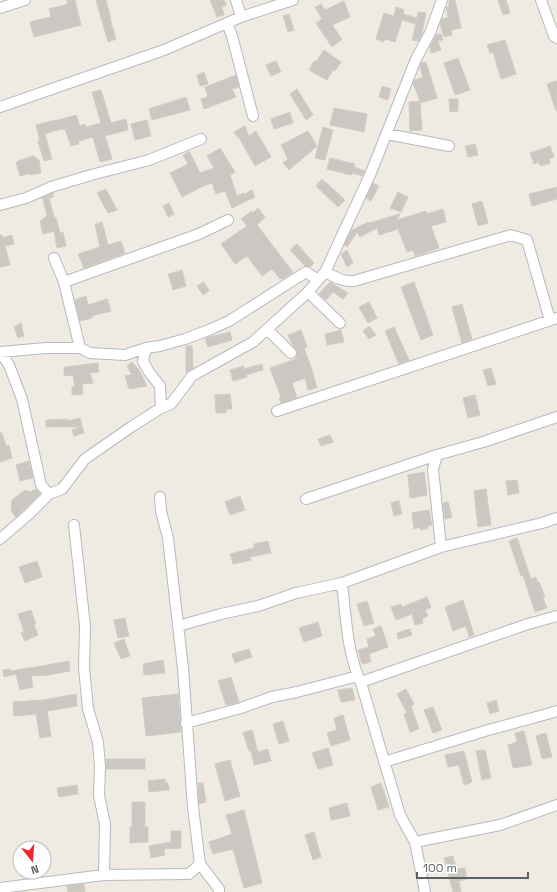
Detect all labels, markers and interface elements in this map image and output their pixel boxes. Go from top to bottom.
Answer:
north arrow [12,840,52,880]
scale bar [417,854,528,880]
text: 100 m [423,860,457,876]
text: N [29,862,40,877]

